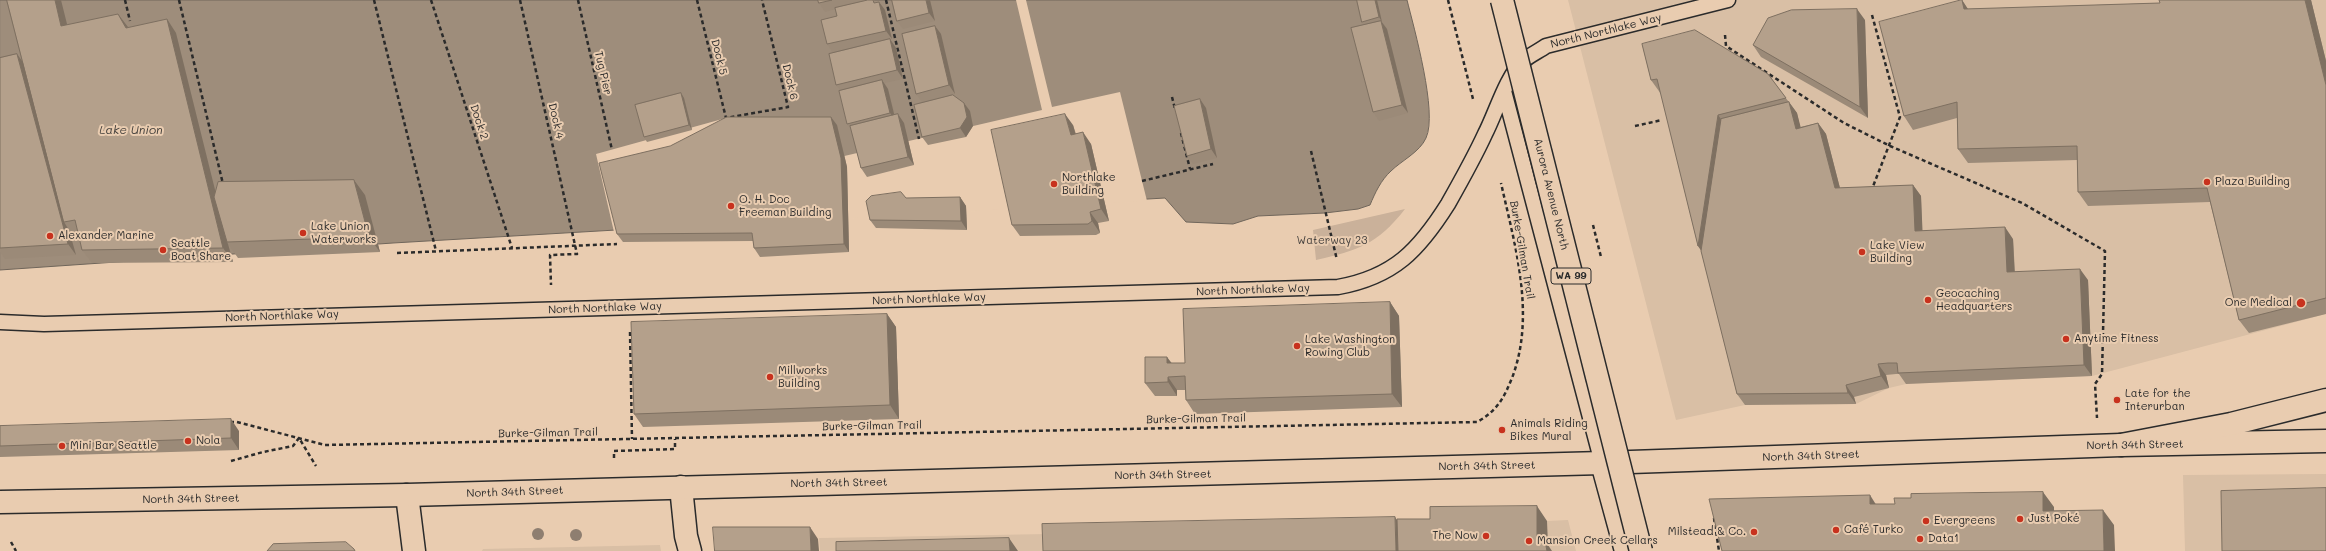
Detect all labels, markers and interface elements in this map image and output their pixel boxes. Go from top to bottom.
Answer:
street label: North Northlake Way [1549,11,1663,51]
street label: Dock 5 [708,38,730,76]
street label: Tug Pier [592,50,614,96]
street label: Dock 6 [779,63,801,101]
street label: Dock 4 [545,102,567,140]
street label: Dock 2 [467,103,491,141]
water label: Lake Union [99,123,163,137]
street label: Aurora Avenue North [1531,137,1571,251]
place label: Northlake Building [1062,171,1115,197]
place label: Plaza Building [2215,175,2290,189]
marker: Plaza Building [2202,177,2212,187]
marker: Northlake Building [1049,179,1059,189]
place label: O. H. Doc Freeman Building [739,193,831,219]
street label: Burke-Gilman Trail [1507,200,1537,300]
marker: O. H. Doc Freeman Building [726,201,736,211]
place label: Lake Union Waterworks [311,220,376,246]
marker: Lake Union Waterworks [298,228,308,238]
place label: Alexander Marine [58,229,154,243]
marker: Alexander Marine [45,231,55,241]
park label: Waterway 23 [1297,234,1367,248]
place label: Seattle Boat Share [171,237,231,263]
place label: Lake View Building [1870,239,1925,265]
marker: Seattle Boat Share [158,245,168,255]
marker: Lake View Building [1857,247,1867,257]
road number: WA 99 [1551,268,1591,284]
street label: North Northlake Way [1196,281,1310,299]
place label: Geocaching Headquarters [1936,287,2012,313]
street label: North Northlake Way [872,290,986,308]
marker: Geocaching Headquarters [1923,295,1933,305]
place label: One Medical [2225,296,2292,310]
marker: One Medical [2295,297,2307,309]
street label: North Northlake Way [548,299,662,317]
street label: North Northlake Way [225,307,339,325]
place label: Anytime Fitness [2074,332,2159,346]
place label: Lake Washington Rowing Club [1305,333,1395,359]
marker: Anytime Fitness [2061,334,2071,344]
marker: Lake Washington Rowing Club [1292,341,1302,351]
place label: Millworks Building [778,364,827,390]
marker: Millworks Building [765,372,775,382]
place label: Late for the Interurban [2125,387,2191,413]
marker: Late for the Interurban [2112,395,2122,405]
street label: Burke-Gilman Trail [1146,412,1246,426]
place label: Animals Riding Bikes Mural [1510,417,1588,443]
street label: Burke-Gilman Trail [822,419,922,433]
marker: Animals Riding Bikes Mural [1497,425,1507,435]
street label: Burke-Gilman Trail [498,426,598,440]
place label: Nola [196,434,220,448]
marker: Nola [183,436,193,446]
street label: North 34th Street [2086,438,2184,452]
place label: Mini Bar Seattle [70,439,157,453]
marker: Mini Bar Seattle [57,441,67,451]
street label: North 34th Street [1762,448,1860,464]
street label: North 34th Street [1438,459,1536,473]
street label: North 34th Street [1114,468,1212,482]
street label: North 34th Street [790,476,888,490]
street label: North 34th Street [466,484,564,500]
street label: North 34th Street [142,492,240,506]
place label: Just Poké [2028,512,2080,526]
place label: Evergreens [1934,514,1995,528]
marker: Just Poké [2015,514,2025,524]
marker: Evergreens [1921,516,1931,526]
place label: Café Turko [1844,523,1903,537]
place label: Milstead & Co. [1668,525,1746,539]
marker: Café Turko [1831,525,1841,535]
marker: Milstead & Co. [1749,527,1759,537]
place label: The Now [1432,529,1478,543]
marker: The Now [1481,531,1491,541]
place label: Data1 [1928,532,1959,546]
place label: Mansion Creek Cellars [1537,534,1658,548]
marker: Data1 [1915,534,1925,544]
marker: Mansion Creek Cellars [1524,536,1534,546]

